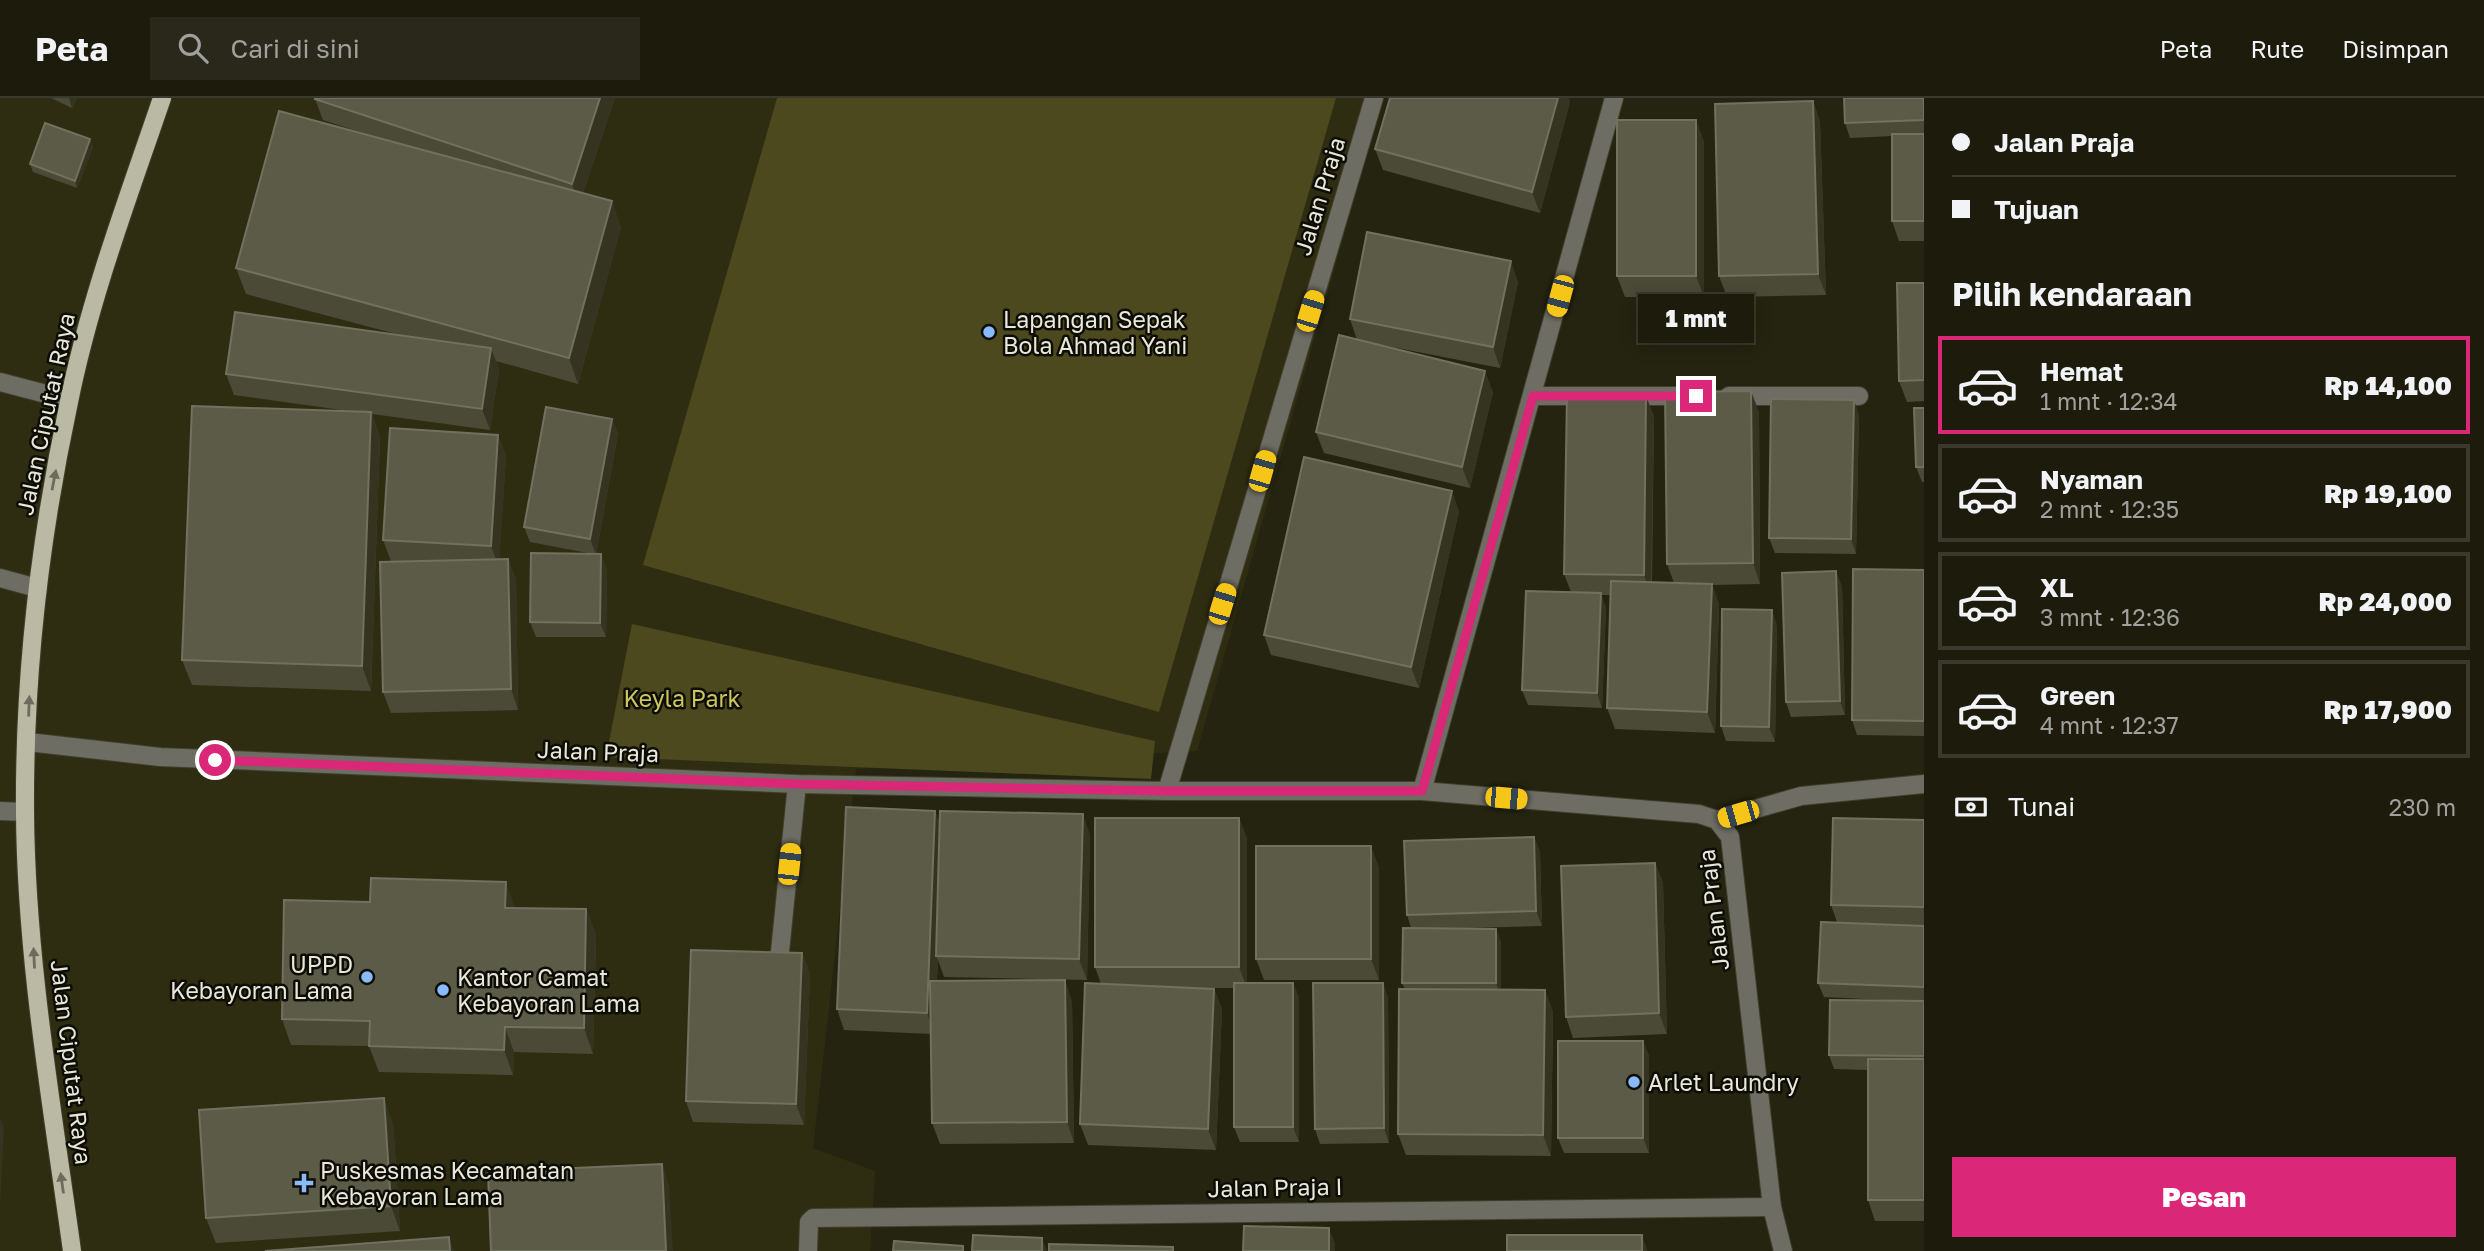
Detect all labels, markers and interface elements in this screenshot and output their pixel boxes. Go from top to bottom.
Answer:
search box [150,17,640,80]
text: Peta [35,29,108,68]
icon: search [174,29,212,67]
text: Cari di sini [230,33,360,64]
text: Peta [2160,34,2212,63]
text: Rute [2250,34,2304,63]
text: Disimpan [2342,34,2449,63]
text: Jalan Praja [1994,127,2134,158]
street label: Jalan Praja [1288,134,1350,258]
text: Tujuan [1994,194,2079,225]
car [1545,273,1576,319]
text: Pilih kendaraan [1952,275,2192,313]
car [1294,288,1327,334]
callout: 1 mnt [1638,294,1754,344]
text: 1 mnt [1665,304,1727,332]
place label: Lapangan Sepak Bola Ahmad Yani [1003,305,1187,359]
street label: Jalan Ciputat Raya [10,310,80,518]
marker: Lapangan Sepak Bola Ahmad Yani [981,324,997,340]
icon: car [1956,354,2019,417]
text: Hemat [2040,356,2123,387]
text: Rp 14,100 [2324,370,2452,401]
route end [1680,380,1712,412]
text: 1 mnt · 12:34 [2040,387,2178,415]
car [1247,448,1278,494]
icon: car [1956,462,2019,525]
text: Nyaman [2040,464,2143,495]
one-way arrow [49,469,60,491]
text: Rp 19,100 [2324,478,2452,509]
text: 2 mnt · 12:35 [2040,495,2179,523]
icon: car [1956,570,2019,633]
text: XL [2040,572,2074,603]
car [1206,581,1239,627]
text: Rp 24,000 [2318,586,2452,617]
text: 3 mnt · 12:36 [2040,603,2180,631]
icon: car [1956,678,2019,741]
text: Green [2040,680,2115,711]
park label: Keyla Park [623,684,741,712]
text: Rp 17,900 [2323,694,2452,725]
one-way arrow [23,695,35,717]
text: 4 mnt · 12:37 [2040,711,2179,739]
street label: Jalan Praja [537,735,659,767]
route start [199,744,231,776]
car [1485,786,1528,810]
icon: cash [1952,788,1990,826]
text: Tunai [2008,791,2075,822]
text: 230 m [2389,793,2456,821]
car [1715,798,1762,830]
car [777,842,802,886]
street label: Jalan Praja [1692,848,1734,972]
one-way arrow [28,947,39,969]
place label: UPPD Kebayoran Lama [170,950,353,1004]
street label: Jalan Ciputat Raya [46,958,98,1166]
place label: Kantor Camat Kebayoran Lama [457,963,640,1017]
marker: UPPD Kebayoran Lama [359,969,375,985]
marker: Kantor Camat Kebayoran Lama [435,982,451,998]
place label: Arlet Laundry [1648,1068,1799,1096]
marker: Arlet Laundry [1626,1074,1642,1090]
place label: Puskesmas Kecamatan Kebayoran Lama [320,1156,574,1210]
button: Pesan [1952,1157,2456,1237]
one-way arrow [57,1172,68,1194]
street label: Jalan Praja I [1207,1172,1343,1202]
marker: Puskesmas Kecamatan Kebayoran Lama [294,1173,314,1193]

